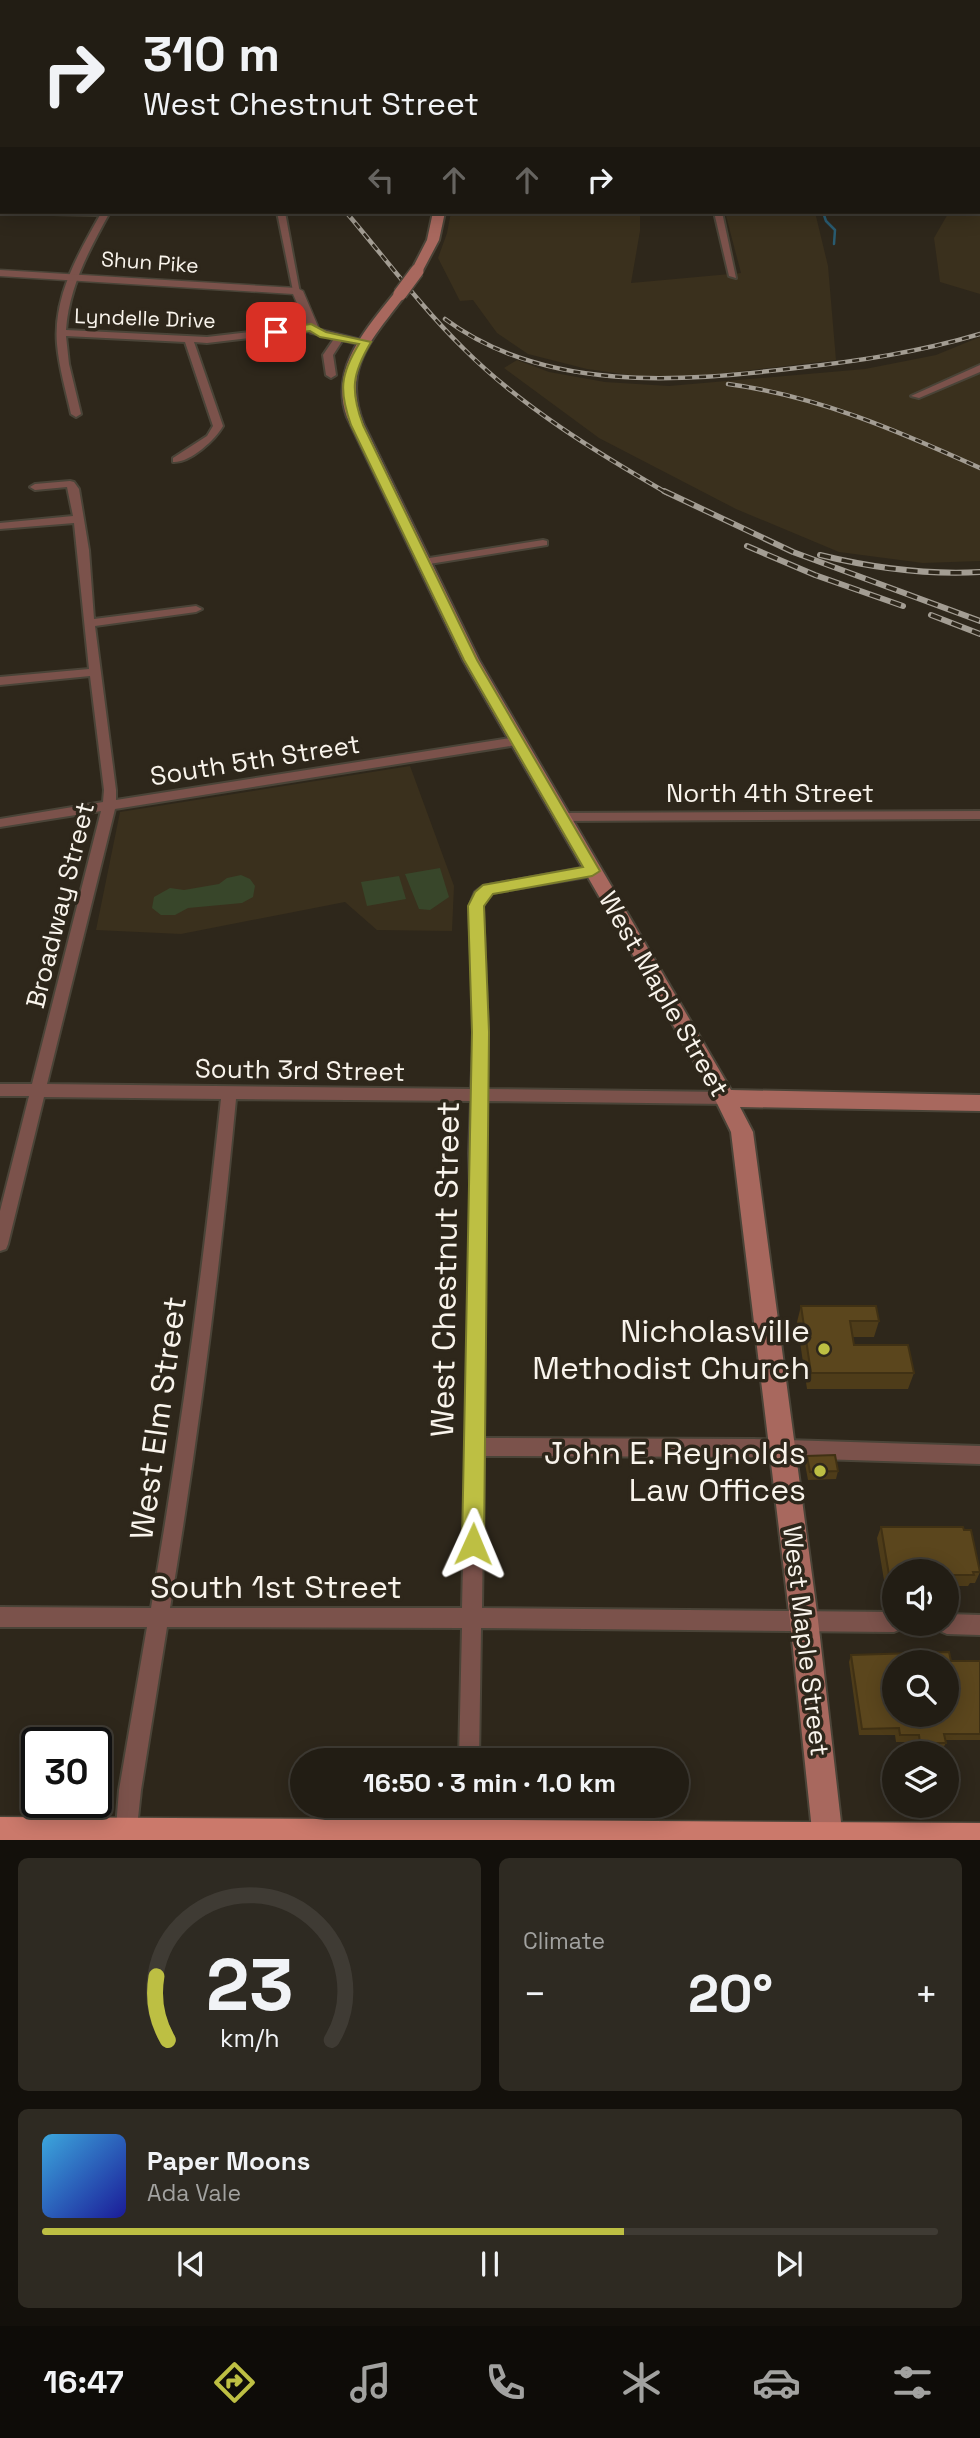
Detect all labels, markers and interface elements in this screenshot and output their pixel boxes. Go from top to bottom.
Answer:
text: 310 m [143,23,280,85]
icon: right [28,28,119,119]
text: West Chestnut Street [143,84,479,124]
icon: left [362,161,400,199]
icon: ahead [435,161,473,199]
icon: ahead [508,161,546,199]
icon: right [581,161,619,199]
street label: Shun Pike [100,245,200,279]
street label: Lyndelle Drive [74,302,216,334]
pin [246,302,306,362]
icon: arrive [257,313,295,351]
street label: South 5th Street [148,727,362,793]
street label: North 4th Street [666,776,874,810]
street label: Broadway Street [18,798,102,1012]
street label: West Maple Street [591,885,737,1103]
street label: South 3rd Street [195,1051,405,1089]
street label: West Chestnut Street [422,1101,468,1437]
street label: West Elm Street [121,1294,195,1542]
place label: Nicholasville Methodist Church [532,1311,810,1388]
marker: Nicholasville Methodist Church [816,1341,832,1357]
place label: John E. Reynolds Law Offices [544,1433,806,1510]
marker: John E. Reynolds Law Offices [812,1463,828,1479]
position arrow [436,1507,510,1581]
street label: West Maple Street [775,1524,837,1758]
map controls [882,1559,959,1818]
button: sound [882,1559,959,1636]
street label: South 1st Street [150,1567,402,1607]
button: search [882,1650,959,1727]
speed limit sign: 30 [21,1727,112,1818]
button: layers [882,1741,959,1818]
text: 16:50 · 3 min · 1.0 km [363,1766,616,1800]
text: Climate [523,1926,605,1956]
text: 23 [206,1939,293,2032]
text: 20° [688,1961,773,2027]
text: − [523,1970,547,2018]
text: + [914,1970,938,2018]
text: km/h [220,2022,279,2054]
text: Paper Moons [147,2144,310,2178]
text: Ada Vale [147,2178,241,2208]
icon: previous [172,2245,210,2283]
icon: pause [471,2245,509,2283]
icon: next [770,2245,808,2283]
icon: directions [210,2358,259,2407]
icon: music [346,2358,395,2407]
icon: phone [481,2358,530,2407]
icon: climate [617,2358,666,2407]
icon: car [752,2358,801,2407]
icon: filters [888,2358,937,2407]
text: 16:47 [43,2362,124,2402]

